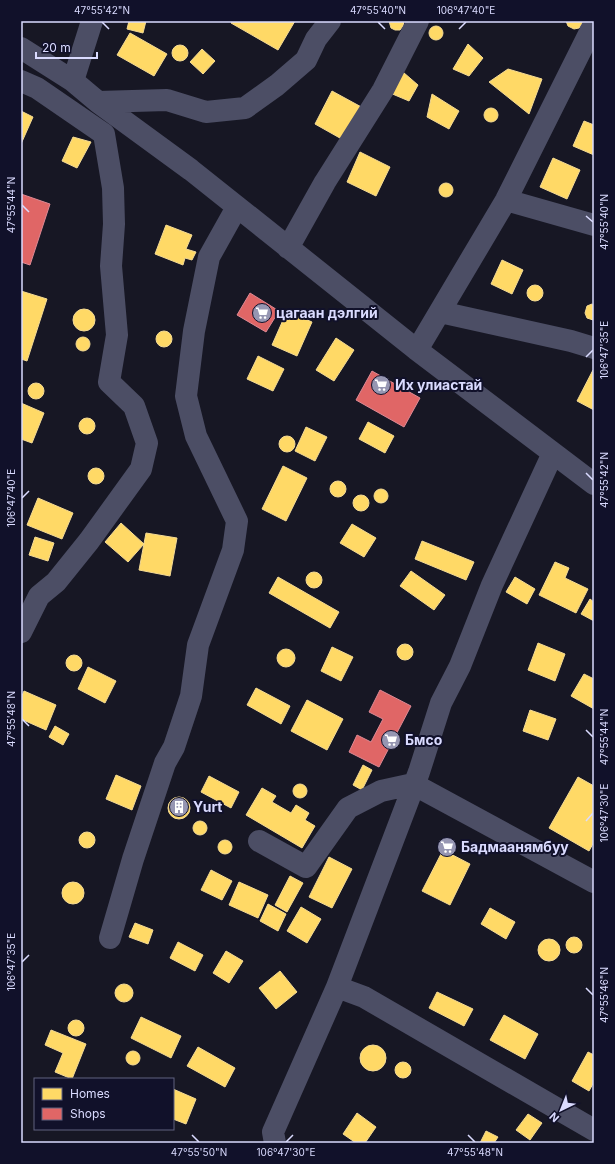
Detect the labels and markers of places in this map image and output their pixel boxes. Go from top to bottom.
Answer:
supermarket icon: цагаан дэлгий [251,302,273,324]
place label: цагаан дэлгий [276,304,378,321]
supermarket icon: Их улиастай [370,374,392,396]
place label: Их улиастай [395,376,482,393]
supermarket icon: Бмсо [380,729,402,751]
place label: Бмсо [405,731,443,748]
building icon: Yurt [168,796,190,818]
place label: Yurt [193,798,223,815]
supermarket icon: Бадмаанямбуу [436,836,458,858]
place label: Бадмаанямбуу [461,838,569,855]

